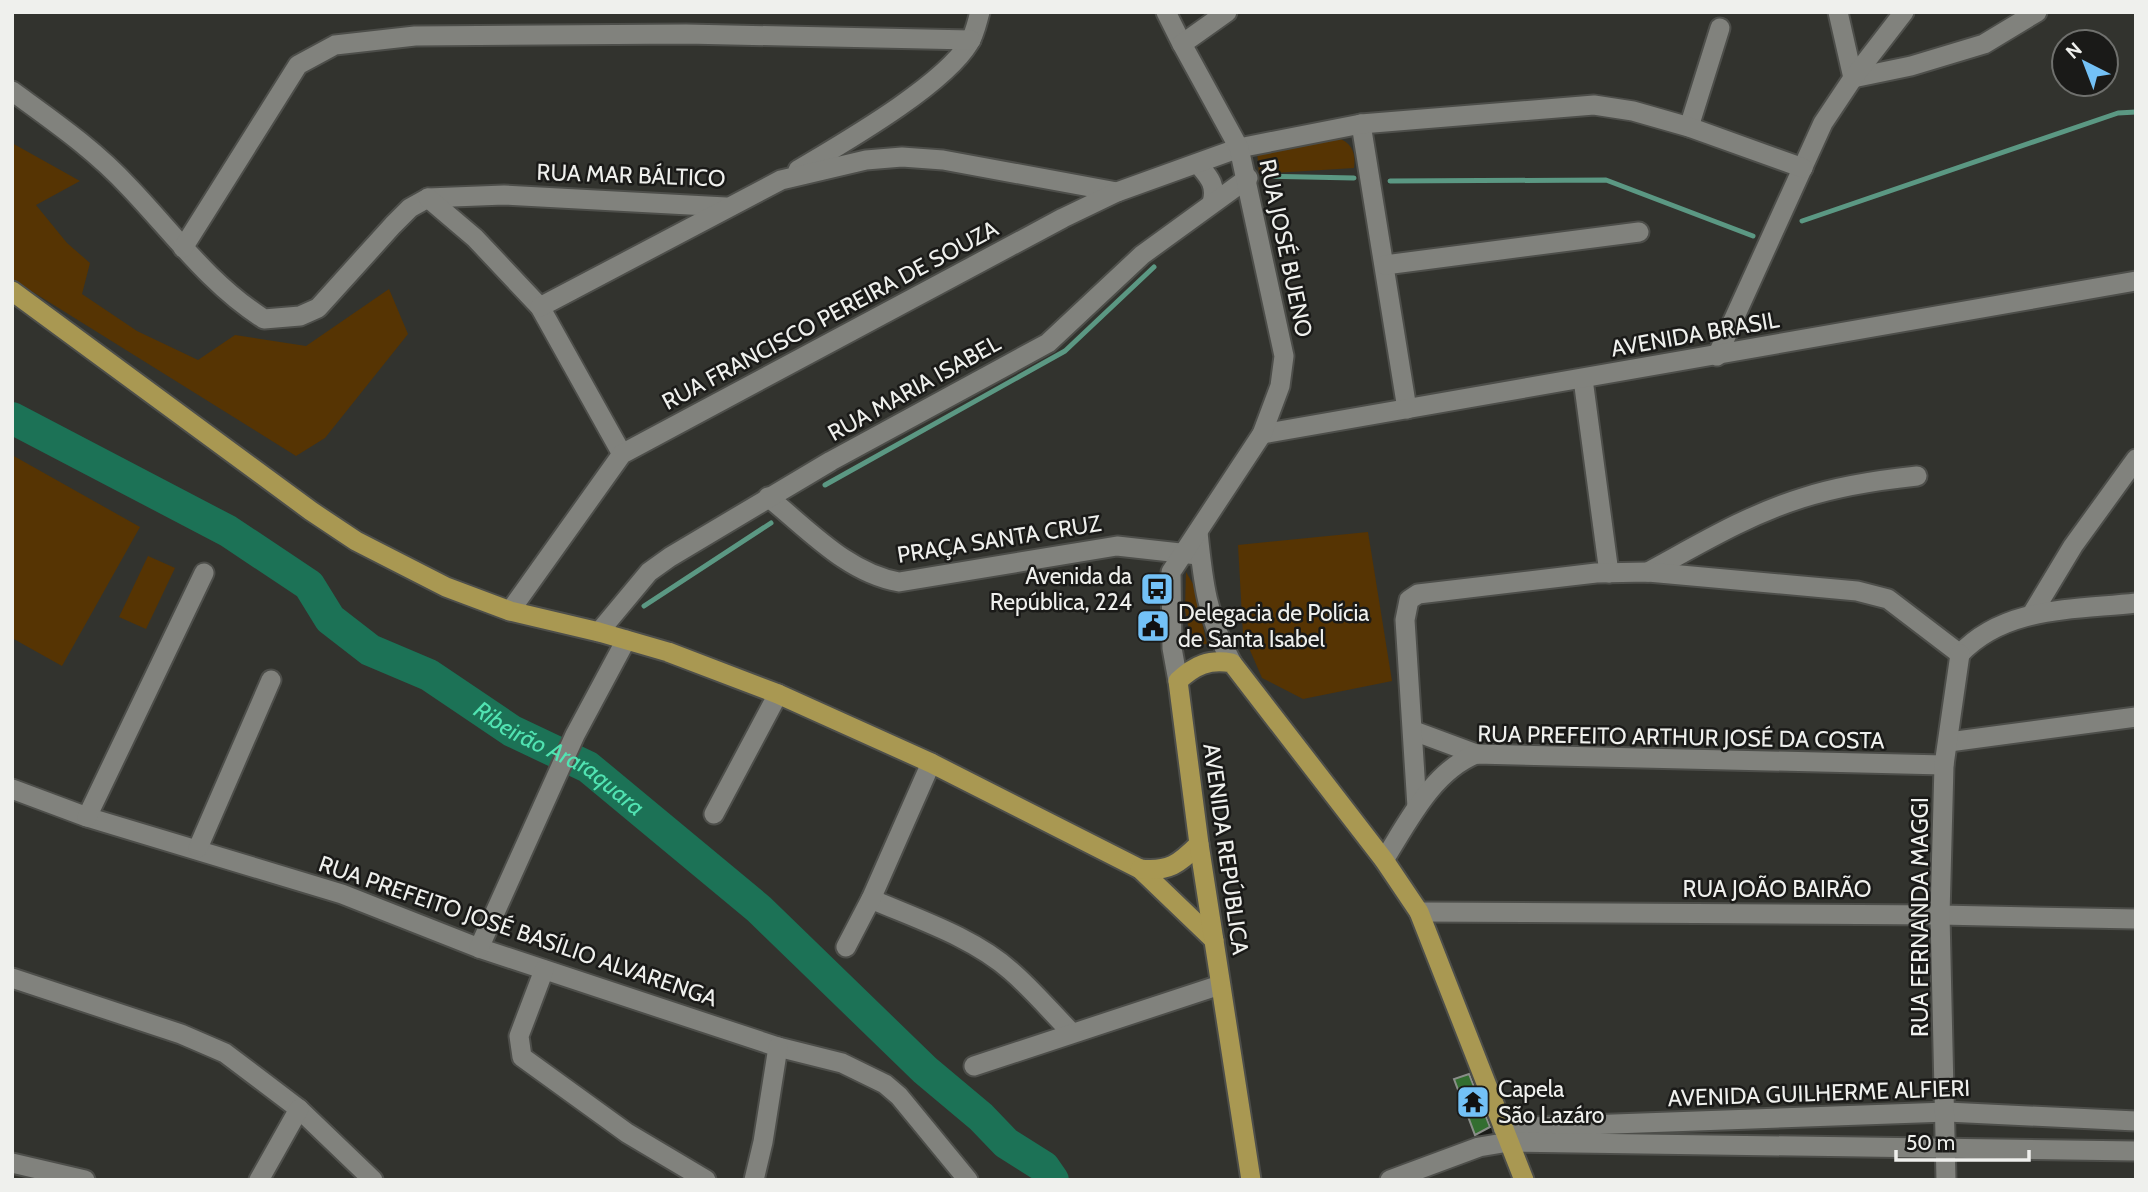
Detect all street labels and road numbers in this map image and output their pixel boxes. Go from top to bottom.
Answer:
street label: RUA JOSÉ BUENO [1253,156,1320,340]
street label: RUA MAR BÁLTICO [536,157,726,192]
street label: RUA FRANCISCO PEREIRA DE SOUZA [657,214,1003,416]
street label: AVENIDA BRASIL [1609,305,1782,363]
street label: RUA MARIA ISABEL [823,329,1006,447]
street label: PRAÇA SANTA CRUZ [895,509,1103,569]
street label: RUA PREFEITO ARTHUR JOSÉ DA COSTA [1477,718,1885,755]
street label: AVENIDA REPÚBLICA [1197,741,1256,957]
street label: RUA FERNANDA MAGGI [1906,797,1934,1037]
street label: RUA PREFEITO JOSÉ BASÍLIO ALVARENGA [315,848,721,1013]
street label: RUA JOÃO BAIRÃO [1683,875,1871,903]
street label: AVENIDA GUILHERME ALFIERI [1667,1074,1971,1112]

